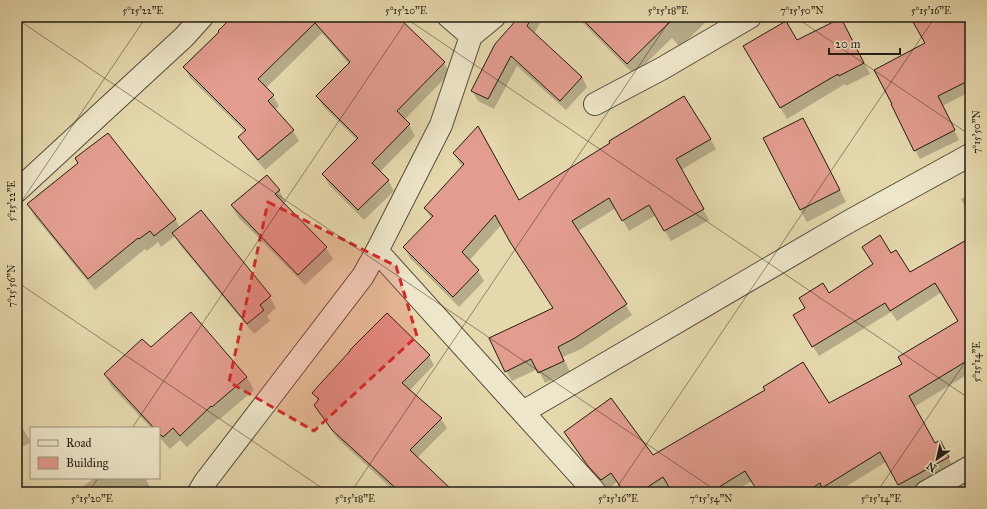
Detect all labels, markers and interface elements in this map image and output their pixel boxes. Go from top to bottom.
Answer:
text: 5°15'22"E [123,5,163,17]
text: 5°15'20"E [385,5,427,17]
text: 5°15'18"E [648,5,688,17]
text: 7°15'50"N [780,5,824,17]
text: 5°15'16"E [911,5,951,17]
scale bar [829,30,900,56]
text: 20 m [835,37,861,51]
text: 7°15'50"N [971,110,983,154]
text: 5°15'22"E [6,181,18,221]
text: 7°15'56"N [6,264,18,307]
text: 5°15'14"E [971,342,983,382]
legend [30,427,160,479]
text: Road [66,436,92,450]
north arrow [917,439,957,479]
text: Building [66,456,109,471]
text: N [924,459,939,475]
text: 5°15'20"E [71,493,113,505]
text: 5°15'18"E [335,493,375,505]
text: 5°15'16"E [598,493,638,505]
text: 7°15'54"N [689,493,733,505]
text: 5°15'14"E [861,493,901,505]

